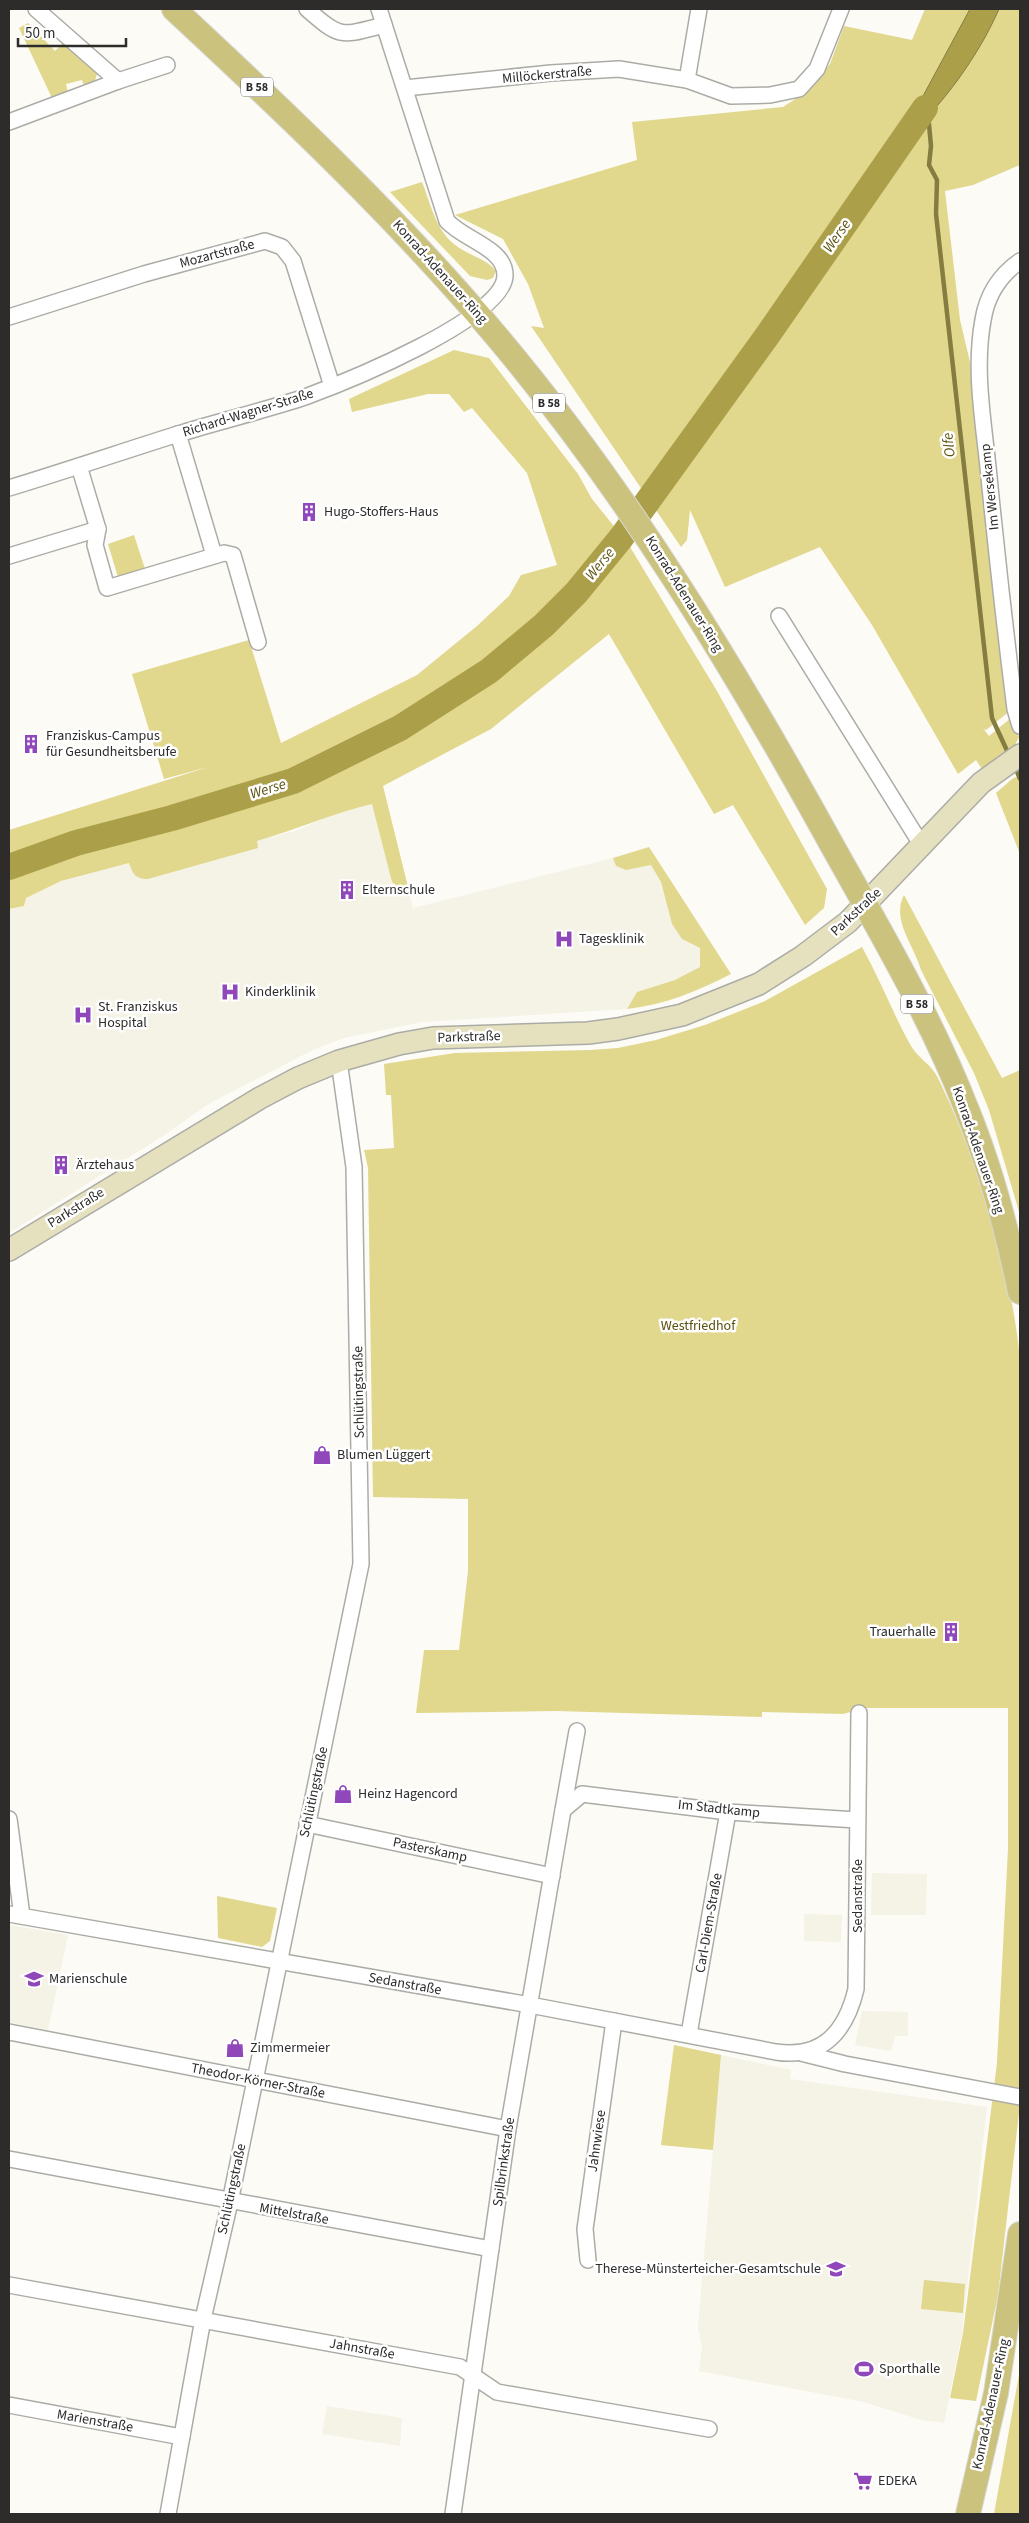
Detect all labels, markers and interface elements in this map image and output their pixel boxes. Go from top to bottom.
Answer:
scale bar [18,15,125,47]
text: 50 m [25,23,55,44]
street label: Millöckerstraße [501,61,593,89]
road number: B 58 [241,77,273,96]
water label: Werse [818,215,856,257]
street label: Konrad-Adenauer-Ring [388,216,492,328]
street label: Mozartstraße [177,234,257,274]
street label: Richard-Wagner-Straße [180,384,316,442]
road number: B 58 [533,393,565,412]
water label: Olfe [937,432,961,458]
street label: Im Wersekamp [975,443,1004,531]
building icon: Hugo-Stoffers-Haus [298,501,320,523]
place label: Hugo-Stoffers-Haus [324,502,438,522]
street label: Konrad-Adenauer-Ring [640,532,728,656]
water label: Werse [580,543,620,585]
place label: Franziskus-Campus für Gesundheitsberufe [46,726,176,762]
building icon: Franziskus-Campus für Gesundheitsberufe [20,733,42,755]
water label: Werse [247,774,289,804]
building icon: Elternschule [336,879,358,901]
place label: Elternschule [362,880,435,900]
street label: Parkstraße [826,883,886,941]
hospital icon: Tagesklinik [553,928,575,950]
place label: Tagesklinik [579,929,644,949]
hospital icon: Kinderklinik [219,981,241,1003]
place label: Kinderklinik [245,982,316,1002]
road number: B 58 [901,994,933,1014]
place label: St. Franziskus Hospital [98,997,178,1033]
hospital icon: St. Franziskus Hospital [72,1004,94,1026]
street label: Parkstraße [437,1026,501,1048]
street label: Konrad-Adenauer-Ring [947,1084,1009,1216]
building icon: Ärztehaus [50,1154,72,1176]
place label: Ärztehaus [76,1155,134,1175]
street label: Parkstraße [44,1183,108,1233]
park label: Westfriedhof [661,1316,736,1336]
street label: Schlütingstraße [348,1346,370,1438]
shop icon: Blumen Lüggert [311,1444,333,1466]
place label: Blumen Lüggert [337,1445,430,1465]
building icon: Trauerhalle [940,1621,962,1643]
place label: Trauerhalle [869,1622,936,1642]
street label: Schlütingstraße [295,1745,333,1839]
shop icon: Heinz Hagencord [332,1783,354,1805]
place label: Heinz Hagencord [358,1784,458,1804]
street label: Im Stadtkamp [677,1795,761,1823]
street label: Pasterskamp [391,1832,469,1868]
street label: Sedanstraße [848,1859,868,1933]
street label: Carl-Diem-Straße [690,1871,728,1974]
school or university icon: Marienschule [23,1968,45,1990]
street label: Sedanstraße [367,1968,443,2000]
place label: Marienschule [49,1969,127,1989]
shop icon: Zimmermeier [224,2037,246,2059]
place label: Zimmermeier [250,2038,330,2058]
street label: Theodor-Körner-Straße [189,2058,327,2104]
street label: Jahnwiese [583,2109,611,2173]
street label: Spilbrinkstraße [488,2116,520,2208]
street label: Schlütingstraße [213,2142,251,2236]
street label: Mittelstraße [258,2198,330,2230]
school or university icon: Therese-Münsterteicher-Gesamtschule [825,2258,847,2280]
place label: Therese-Münsterteicher-Gesamtschule [595,2259,821,2279]
street label: Jahnstraße [328,2333,396,2365]
street label: Konrad-Adenauer-Ring [967,2337,1015,2471]
sports icon: Sporthalle [853,2358,875,2380]
place label: Sporthalle [879,2359,940,2379]
street label: Marienstraße [55,2404,135,2438]
supermarket icon: EDEKA [852,2470,874,2492]
place label: EDEKA [878,2471,917,2491]

